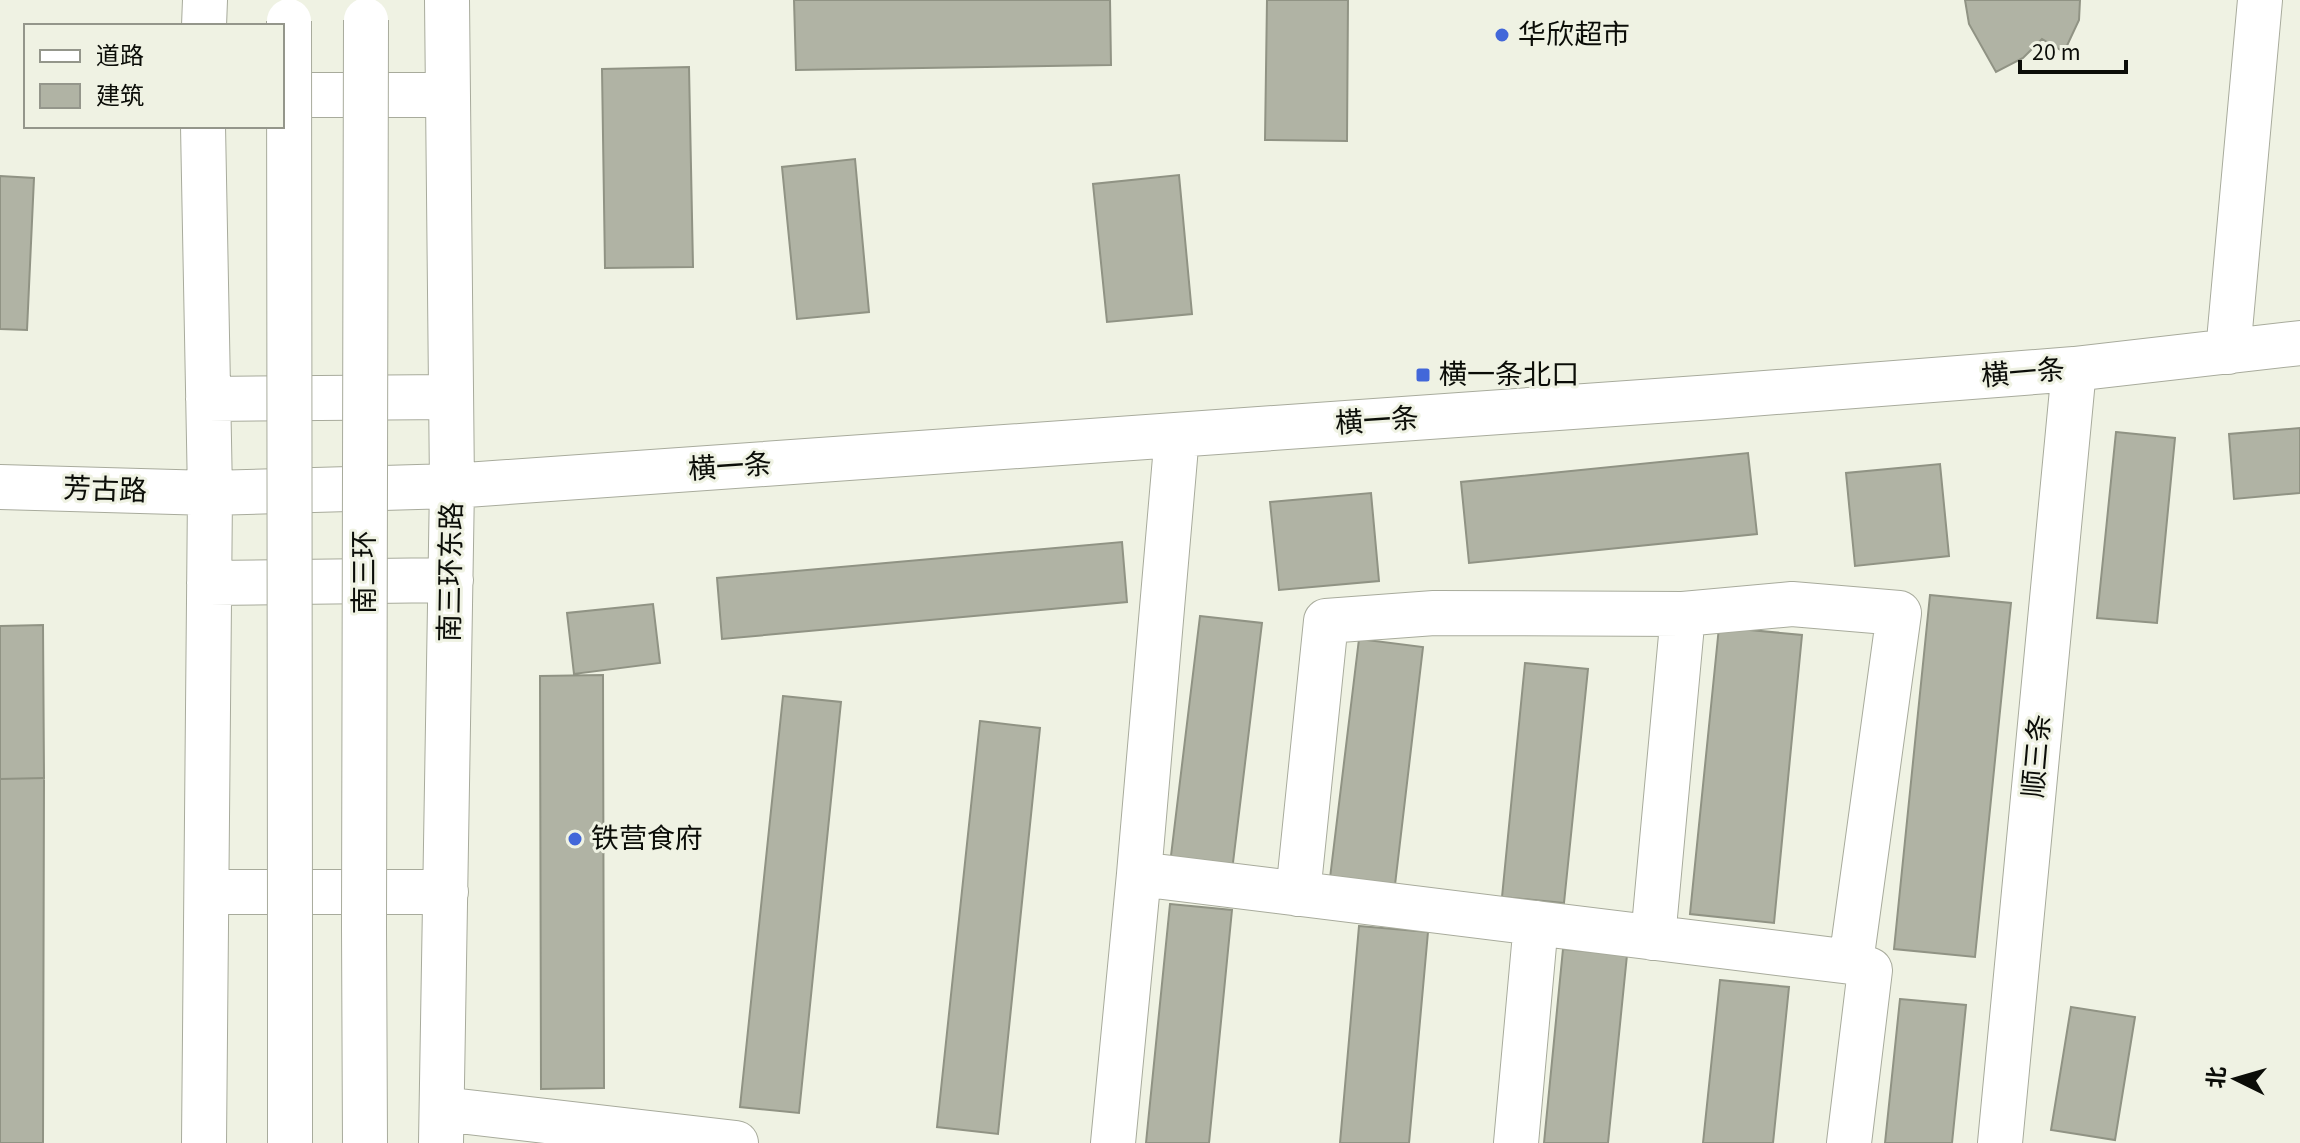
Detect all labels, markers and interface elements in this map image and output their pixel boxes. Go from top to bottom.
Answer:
place label: 华欣超市 [1518,15,1630,55]
legend [24,24,284,128]
scale bar [2020,24,2126,74]
marker: 华欣超市 [1493,26,1511,44]
text: 20 m [2032,35,2081,70]
text: 道路 [96,39,144,74]
text: 建筑 [96,79,144,114]
street label: 横一条 [1979,349,2067,397]
place label: 横一条北口 [1439,355,1579,395]
marker: 横一条北口 [1414,366,1432,384]
street label: 横一条 [1334,398,1420,444]
street label: 横一条 [687,444,773,490]
street label: 芳古路 [62,469,148,511]
street label: 南三环东路 [430,502,472,642]
street label: 南三环 [345,530,385,614]
street label: 顺三条 [2013,712,2061,800]
place label: 铁营食府 [591,819,703,859]
marker: 铁营食府 [566,830,584,848]
north arrow [2196,1039,2276,1119]
text: 北 [2200,1065,2234,1090]

